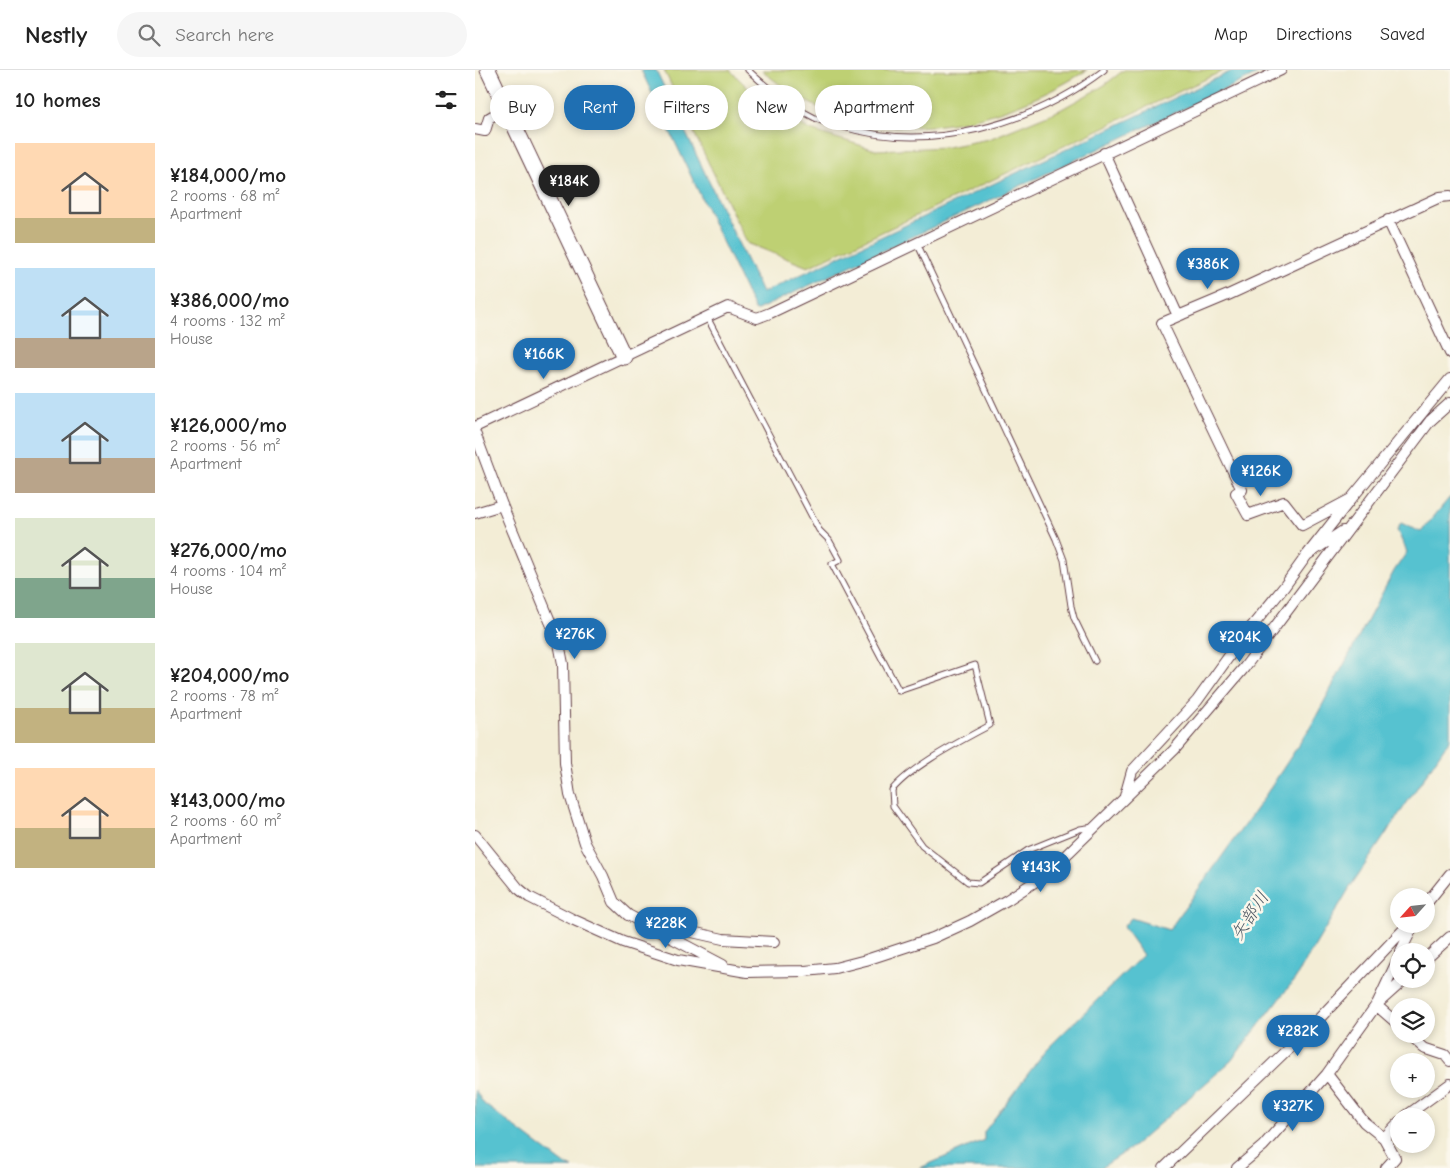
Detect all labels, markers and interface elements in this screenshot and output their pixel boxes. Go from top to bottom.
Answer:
search box [117,12,467,57]
text: Nestly [25,21,87,49]
icon: search [135,21,163,49]
text: Search here [175,24,274,46]
text: Map [1214,24,1248,45]
text: Directions [1276,24,1352,45]
text: Saved [1380,24,1425,45]
chip: Buy [490,85,554,130]
chip: Rent [564,85,635,130]
chip: Filters [645,85,728,130]
chip: New [738,85,805,130]
chip: Apartment [815,85,932,130]
icon: filters [432,86,460,114]
text: 10 homes [15,88,101,112]
icon: home [55,163,115,223]
text: ¥184,000/mo [170,163,286,187]
pin: ¥184K [534,164,604,207]
text: ¥184K [550,172,588,190]
text: 2 rooms · 68 m² [170,187,280,205]
text: Apartment [170,205,242,223]
pin: ¥386K [1173,248,1243,290]
text: ¥386K [1187,255,1229,273]
icon: home [55,288,115,348]
text: ¥386,000/mo [170,288,289,312]
text: 4 rooms · 132 m² [170,312,285,330]
text: House [170,330,213,348]
pin: ¥166K [509,338,579,380]
text: ¥166K [524,345,564,363]
icon: home [55,413,115,473]
text: ¥126,000/mo [170,413,287,437]
text: 2 rooms · 56 m² [170,437,280,455]
pin: ¥126K [1226,454,1296,497]
text: Apartment [170,455,242,473]
text: ¥126K [1241,462,1281,480]
icon: home [55,538,115,598]
text: ¥276,000/mo [170,538,287,562]
text: 4 rooms · 104 m² [170,562,286,580]
text: House [170,580,213,598]
pin: ¥276K [540,618,610,660]
pin: ¥204K [1205,620,1275,663]
text: ¥276K [555,625,595,643]
text: ¥204K [1219,628,1261,646]
icon: home [55,663,115,723]
text: ¥204,000/mo [170,663,289,687]
text: 2 rooms · 78 m² [170,687,278,705]
text: Apartment [170,705,242,723]
icon: home [55,788,115,848]
text: ¥143,000/mo [170,788,285,812]
text: 2 rooms · 60 m² [170,812,281,830]
text: Apartment [170,830,242,848]
pin: ¥143K [1006,850,1076,893]
text: ¥143K [1022,858,1060,876]
water label: 矢部川 [1226,888,1274,944]
north arrow [1390,888,1435,932]
map controls [1390,888,1435,1153]
pin: ¥228K [631,906,701,949]
text: ¥228K [645,914,687,932]
button: locate [1390,943,1435,988]
button: layers [1390,998,1435,1043]
pin: ¥282K [1263,1014,1333,1057]
text: ¥282K [1277,1022,1319,1040]
button: + [1390,1053,1435,1098]
pin: ¥327K [1258,1090,1328,1132]
text: ¥327K [1273,1097,1313,1115]
button: − [1390,1108,1435,1153]

